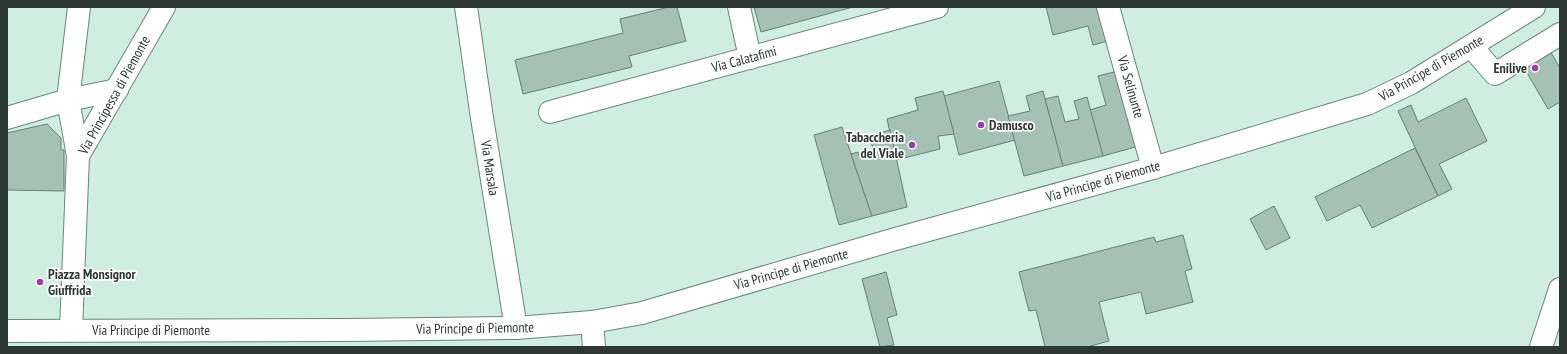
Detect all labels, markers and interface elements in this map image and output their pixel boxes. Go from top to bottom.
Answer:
street label: Via Principe di Piemonte [1375,31,1487,106]
street label: Via Principessa di Piemonte [73,32,154,158]
street label: Via Calatafimi [709,42,778,77]
street label: Via Selinunte [1113,53,1149,120]
place label: Enilive [1493,59,1527,77]
marker: Enilive [1530,63,1540,73]
place label: Damusco [989,116,1034,134]
marker: Damusco [976,120,986,130]
place label: Tabaccheria del Viale [846,128,904,162]
street label: Via Marsala [477,138,503,197]
marker: Tabaccheria del Viale [907,140,917,150]
street label: Via Principe di Piemonte [1043,156,1162,206]
street label: Via Principe di Piemonte [731,244,850,294]
place label: Piazza Monsignor Giuffrida [48,265,137,299]
marker: Piazza Monsignor Giuffrida [35,277,45,287]
street label: Via Principe di Piemonte [415,318,534,338]
street label: Via Principe di Piemonte [91,321,210,339]

